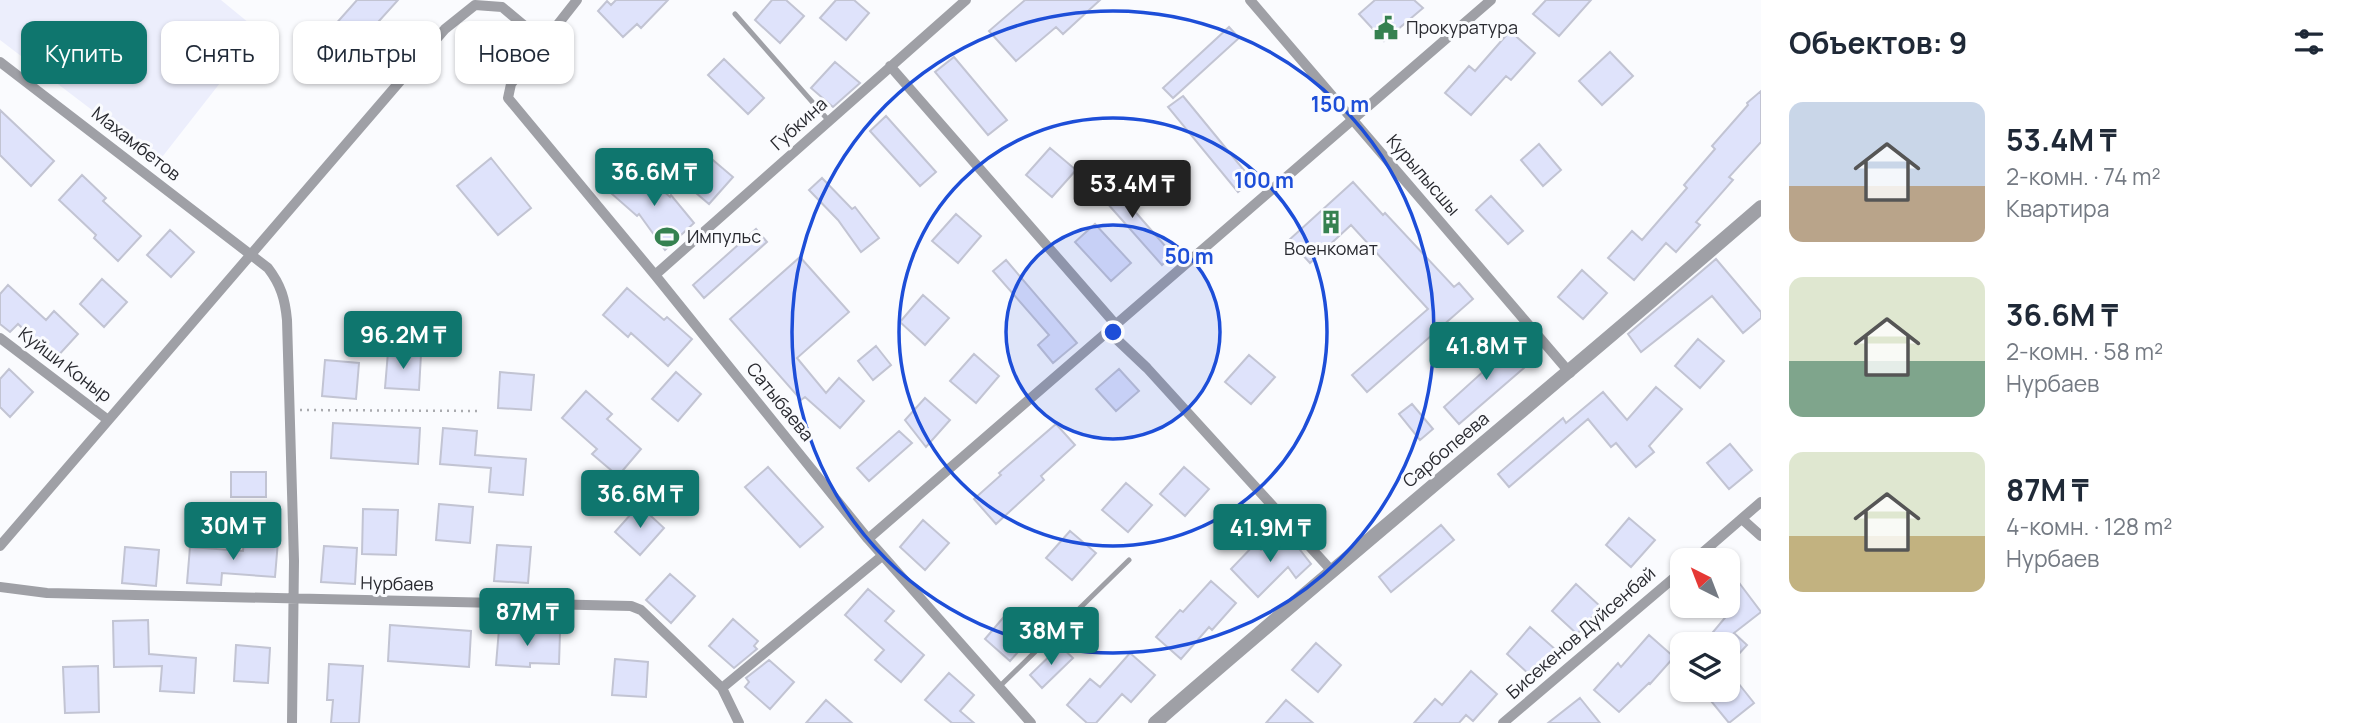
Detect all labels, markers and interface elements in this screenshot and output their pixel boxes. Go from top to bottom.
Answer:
public building icon: Прокуратура [1372,14,1400,42]
place label: Прокуратура [1406,15,1518,39]
chip: Купить [21,21,147,84]
chip: Снять [161,21,279,84]
chip: Фильтры [293,21,441,84]
chip: Новое [455,21,574,84]
text: Объектов: 9 [1789,22,1967,63]
icon: filters [2290,23,2328,61]
text: 150 m [1311,90,1369,118]
street label: Губкина [765,92,832,155]
street label: Махамбетов [87,101,186,186]
text: 53.4M ₸ [2006,119,2116,160]
street label: Курылысшы [1382,129,1466,220]
icon: home [1845,130,1929,214]
pin: 36.6M ₸ [589,148,719,208]
text: 36.6M ₸ [611,155,697,187]
pin: 53.4M ₸ [1067,160,1197,220]
text: 2-комн. · 74 m² [2006,160,2161,192]
text: 100 m [1234,166,1294,194]
text: 53.4M ₸ [1090,167,1174,199]
text: Квартира [2006,192,2110,224]
building icon: Военкомат [1317,208,1345,236]
sports icon: Импульс [653,223,681,251]
place label: Импульс [687,224,761,248]
place label: Военкомат [1284,236,1378,260]
text: 50 m [1164,242,1214,270]
text: 36.6M ₸ [2006,294,2118,335]
icon: home [1845,305,1929,389]
pin: 96.2M ₸ [338,312,468,371]
text: 96.2M ₸ [360,318,446,350]
centre of rings [1101,320,1125,344]
street label: Куйши Коныр [14,321,117,407]
pin: 41.8M ₸ [1421,322,1551,382]
text: 41.8M ₸ [1445,329,1527,361]
text: 2-комн. · 58 m² [2006,335,2163,367]
street label: Сатыбаева [742,357,820,446]
text: Нурбаев [2006,367,2099,399]
street label: Сарбопеева [1397,406,1494,492]
text: 87M ₸ [2006,469,2088,510]
pin: 36.6M ₸ [575,470,705,530]
text: 36.6M ₸ [597,477,683,509]
icon: home [1845,480,1929,564]
pin: 30M ₸ [184,503,282,562]
pin: 41.9M ₸ [1205,504,1335,564]
text: 30M ₸ [200,509,266,541]
text: 4-комн. · 128 m² [2006,510,2172,542]
text: 41.9M ₸ [1229,511,1311,543]
text: Нурбаев [2006,542,2099,574]
north arrow [1670,548,1740,618]
map controls [1670,548,1740,702]
street label: Бисекенов Дуйсенбай [1501,561,1660,704]
street label: Нурбаев [360,570,434,596]
pin: 87M ₸ [478,588,576,648]
text: 87M ₸ [495,595,559,627]
pin: 38M ₸ [1002,608,1100,667]
text: 38M ₸ [1019,614,1083,646]
button: layers [1670,632,1740,702]

